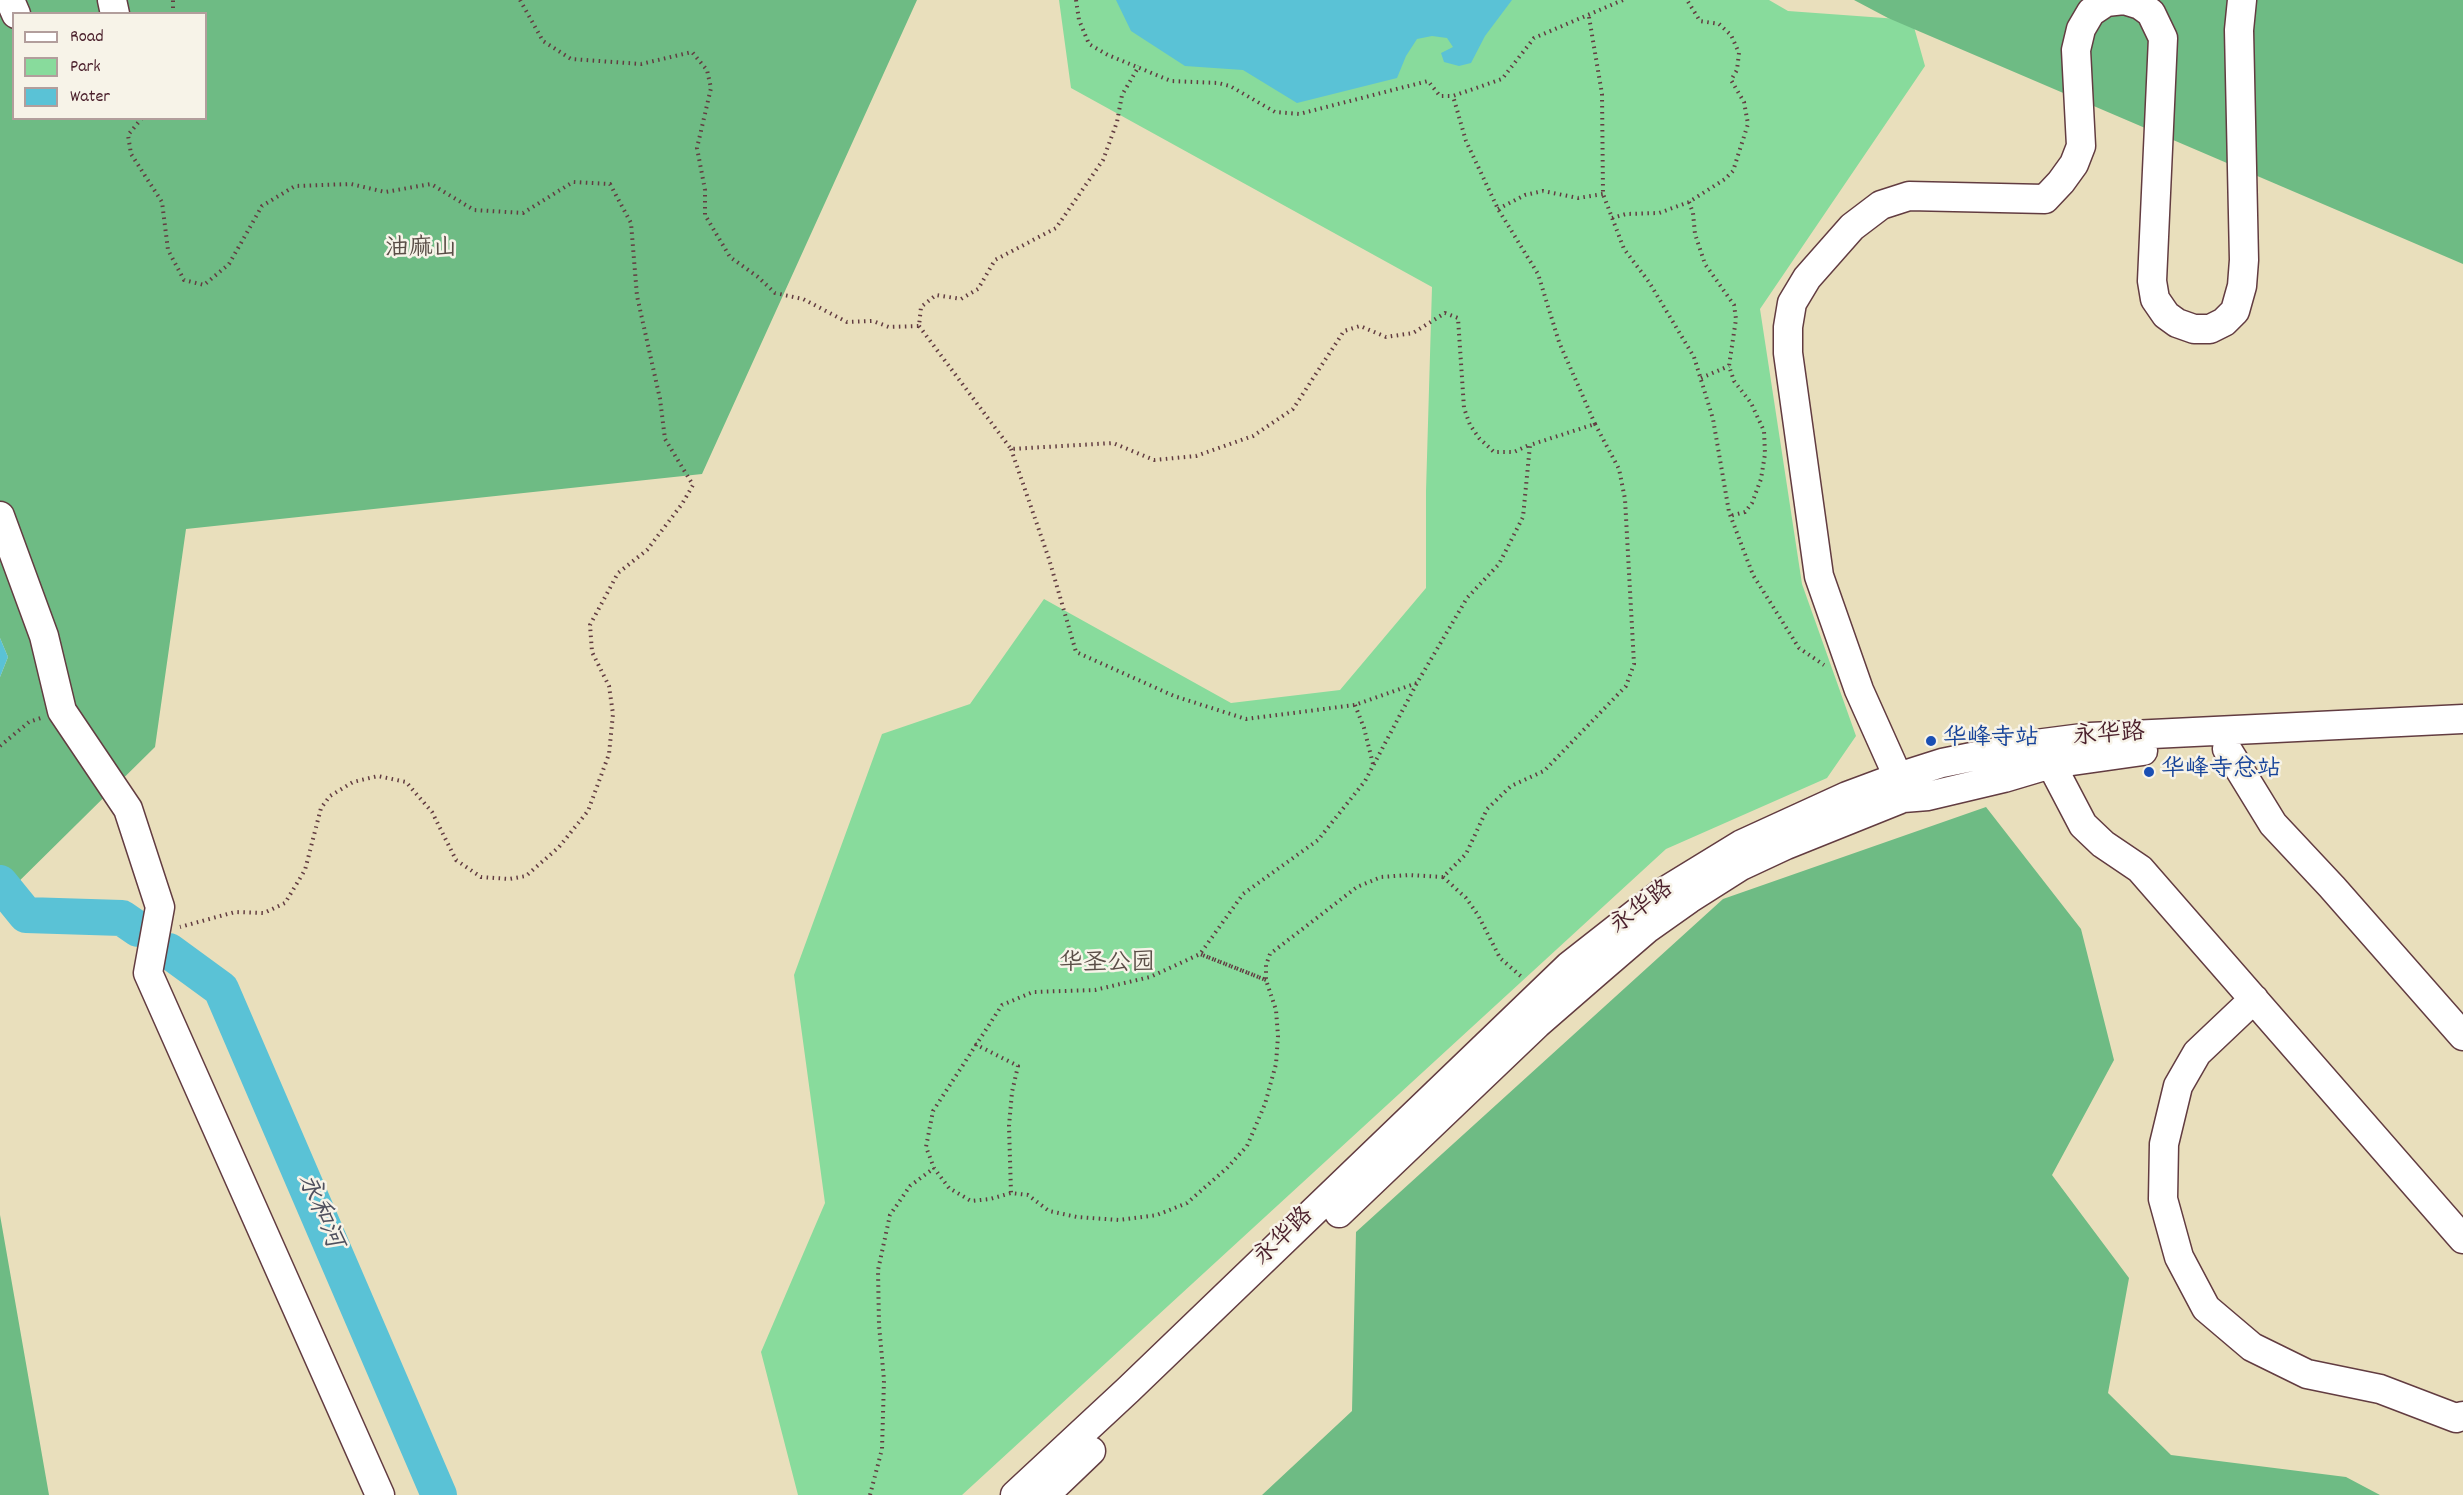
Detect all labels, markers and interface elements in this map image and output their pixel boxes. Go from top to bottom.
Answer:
legend [12,12,207,120]
text: Road [70,25,104,50]
text: Park [70,55,101,80]
text: Water [70,85,110,110]
park label: 油麻山 [385,237,457,265]
street label: 永华路 [2072,720,2146,754]
place label: 华峰寺站 [1943,727,2039,755]
marker: 华峰寺站 [1924,734,1938,748]
place label: 华峰寺总站 [2161,758,2281,786]
marker: 华峰寺总站 [2142,765,2156,779]
street label: 永华路 [1606,876,1680,942]
park label: 华圣公园 [1059,952,1155,980]
water label: 永和河 [288,1170,348,1254]
street label: 永华路 [1249,1203,1321,1273]

